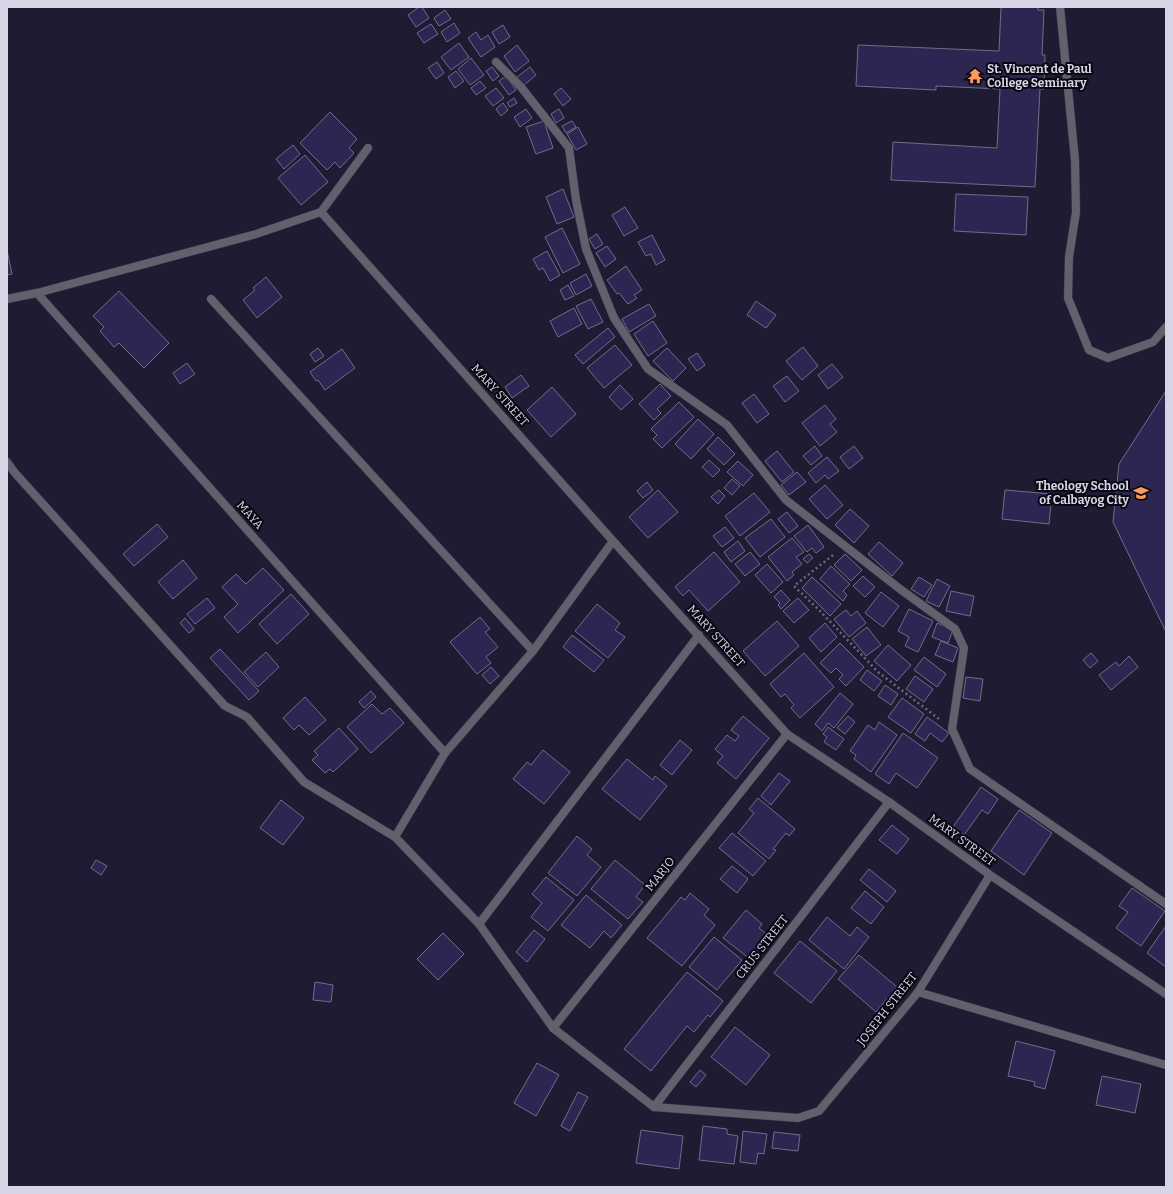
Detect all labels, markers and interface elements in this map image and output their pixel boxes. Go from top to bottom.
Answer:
place label: St. Vincent de Paul College Seminary [987,62,1092,90]
temple icon: St. Vincent de Paul College Seminary [966,67,984,85]
street label: MARY STREET [468,361,532,429]
place label: Theology School of Calbayog City [1036,479,1129,507]
school or university icon: Theology School of Calbayog City [1132,484,1150,502]
street label: MAYA [234,498,267,532]
street label: MARY STREET [684,602,748,670]
street label: MARY STREET [926,811,998,869]
street label: MARJO [642,854,678,894]
street label: CRUS STREET [733,912,791,982]
street label: JOSEPH STREET [853,970,920,1049]

